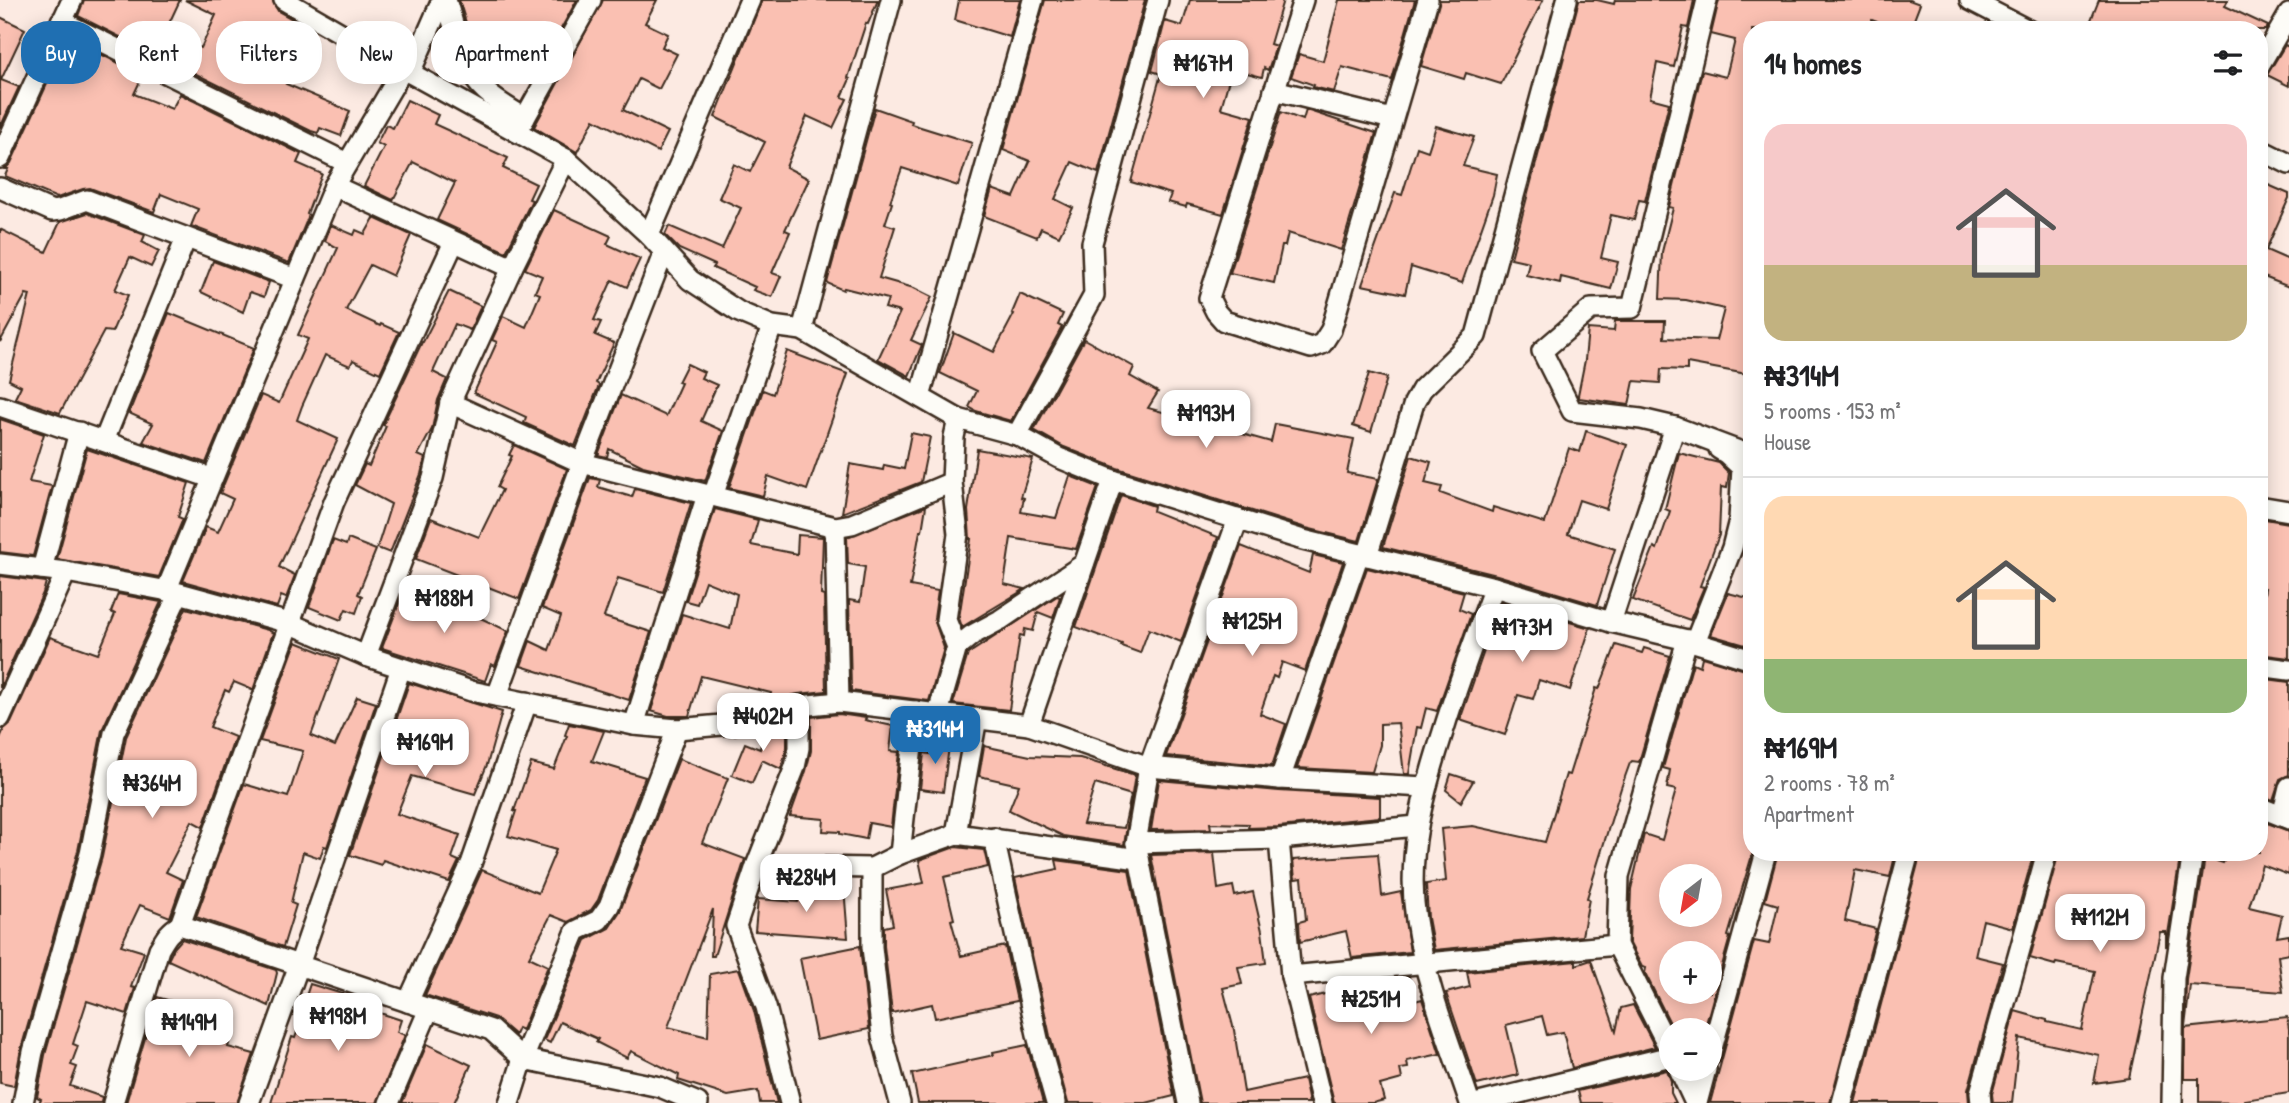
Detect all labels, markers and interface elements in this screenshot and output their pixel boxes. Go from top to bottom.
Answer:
chip: Buy [21,21,101,84]
chip: Rent [115,21,202,84]
chip: Filters [216,21,322,84]
chip: New [336,21,417,84]
chip: Apartment [431,21,573,84]
pin: ₦167M [1154,41,1252,100]
text: 14 homes [1764,43,1862,83]
icon: filters [2209,44,2247,82]
text: ₦167M [1173,47,1233,78]
icon: home [1943,170,2069,296]
text: ₦314M [1764,355,1839,395]
pin: ₦193M [1157,391,1255,450]
text: 5 rooms · 153 m² [1764,395,1901,426]
text: ₦193M [1177,397,1235,428]
text: House [1764,426,1811,457]
icon: home [1943,542,2069,668]
pin: ₦188M [395,576,493,635]
text: ₦188M [415,582,473,613]
pin: ₦125M [1203,598,1301,658]
pin: ₦173M [1473,604,1571,664]
text: ₦125M [1222,605,1282,636]
text: ₦173M [1492,611,1552,642]
pin: ₦402M [714,694,812,753]
text: ₦402M [733,700,793,731]
pin: ₦314M [886,706,984,766]
text: ₦314M [906,713,964,744]
pin: ₦169M [376,720,474,779]
text: ₦169M [397,726,453,757]
text: ₦169M [1764,727,1837,767]
pin: ₦364M [103,760,201,820]
text: ₦364M [123,767,181,798]
text: 2 rooms · 78 m² [1764,767,1895,798]
text: Apartment [1764,798,1854,829]
pin: ₦284M [757,855,855,914]
text: ₦284M [776,861,836,892]
north arrow [1659,864,1722,928]
map controls [1659,864,1722,1081]
pin: ₦112M [2051,894,2149,954]
text: ₦112M [2071,901,2129,932]
button: + [1659,941,1722,1004]
pin: ₦251M [1322,976,1420,1036]
text: ₦251M [1341,983,1401,1014]
pin: ₦198M [289,993,387,1053]
pin: ₦149M [140,1000,238,1059]
text: ₦198M [309,1000,367,1031]
text: ₦149M [161,1006,217,1037]
button: − [1659,1018,1722,1081]

